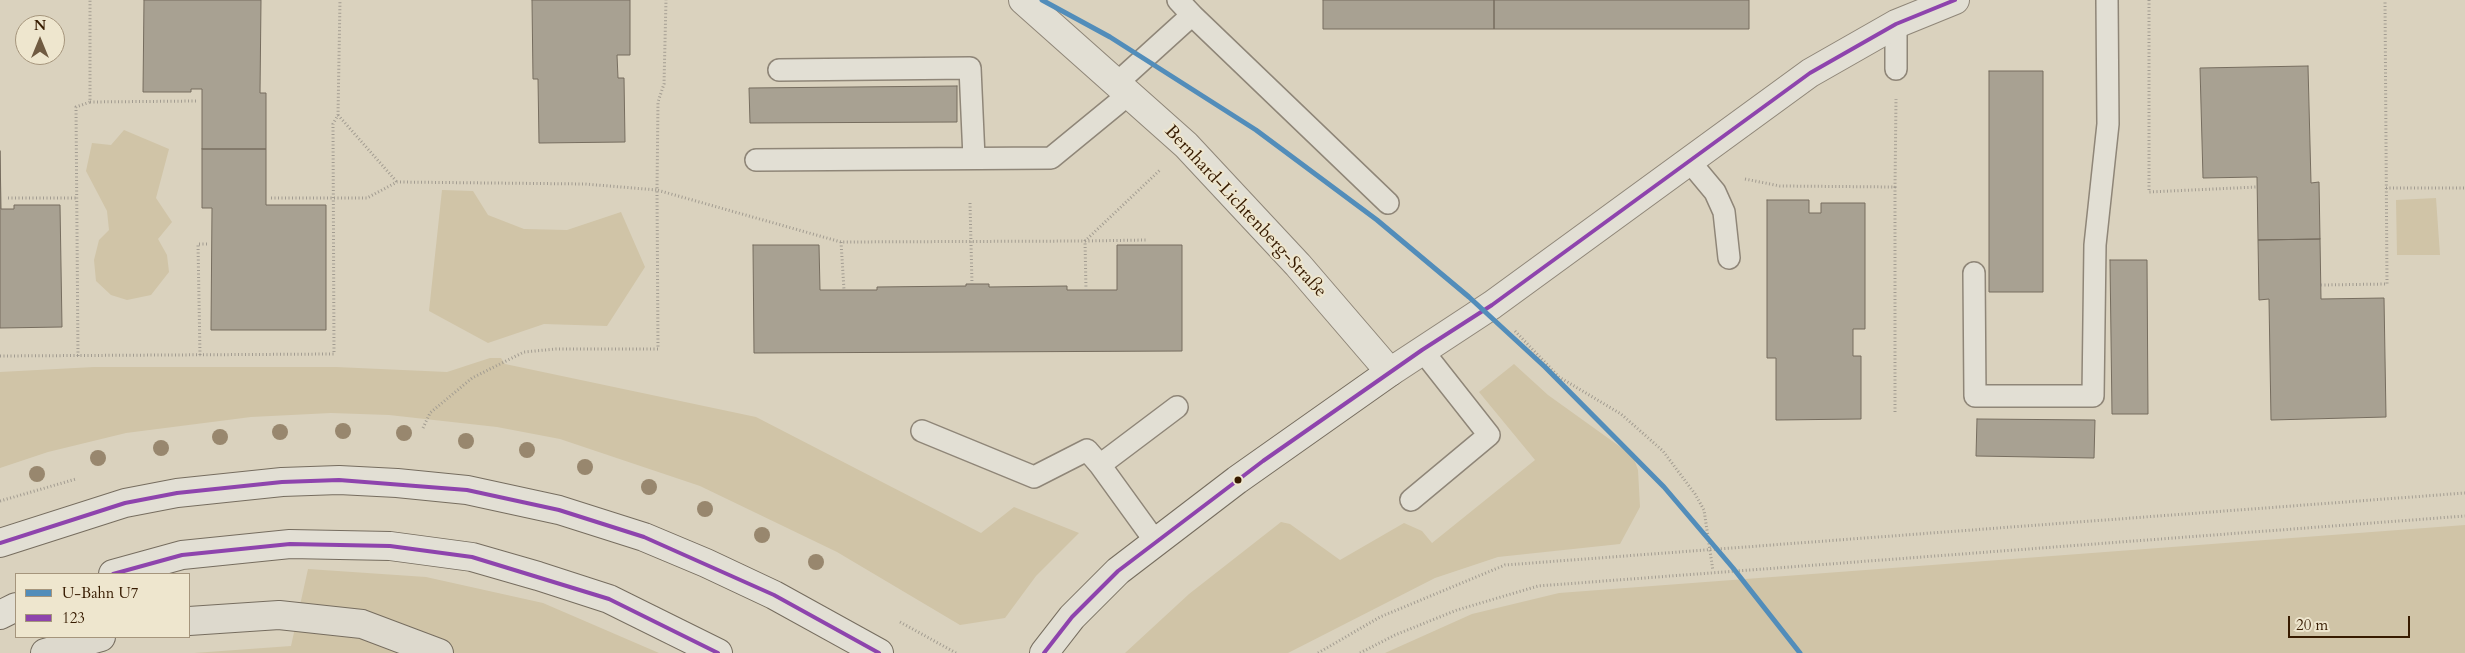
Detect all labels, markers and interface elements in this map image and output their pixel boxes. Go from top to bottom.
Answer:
north arrow [15,15,65,65]
text: N [34,16,46,35]
street label: Bernhard-Lichtenberg-Straße [1159,121,1331,303]
unlabelled marker [1233,475,1243,485]
legend [15,573,190,638]
text: U-Bahn U7 [62,583,138,603]
scale bar [2290,606,2412,638]
text: 123 [62,608,85,628]
text: 20 m [2296,615,2328,635]

